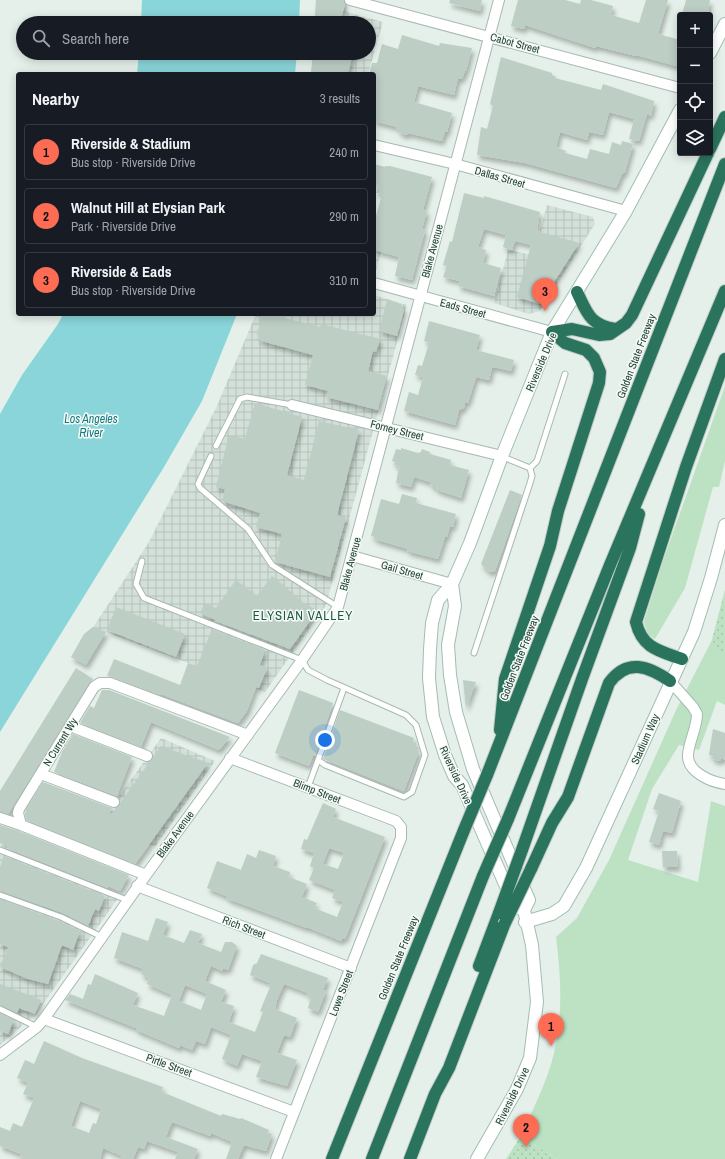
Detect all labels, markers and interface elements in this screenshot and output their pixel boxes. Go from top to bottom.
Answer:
map controls [677,12,713,156]
button: + [677,12,713,48]
search box [16,16,376,60]
icon: search [30,27,52,49]
text: Search here [62,28,129,49]
street label: Cabot Street [489,30,542,56]
button: − [677,48,713,84]
button: locate [677,84,713,120]
text: Nearby [32,87,79,110]
text: 3 results [320,90,360,107]
button: layers [677,120,713,156]
text: Riverside & Stadium [71,133,191,154]
text: 1 [43,144,49,161]
text: 240 m [329,144,359,161]
text: Bus stop · Riverside Drive [71,154,195,171]
street label: Dallas Street [473,163,527,191]
text: Walnut Hill at Elysian Park [71,197,225,218]
text: 2 [43,208,49,225]
text: 290 m [329,208,359,225]
text: Park · Riverside Drive [71,218,176,235]
street label: Blake Avenue [418,223,446,279]
text: Riverside & Eads [71,261,172,282]
text: 3 [43,272,49,289]
text: 310 m [329,272,359,289]
pin: 3 [532,278,558,311]
text: Bus stop · Riverside Drive [71,282,195,299]
street label: Eads Street [438,295,488,321]
street label: Golden State Freeway [613,311,659,400]
street label: Riverside Drive [522,330,560,394]
water label: Los Angeles River [64,411,118,441]
street label: Forney Street [369,417,425,443]
street label: Blake Avenue [336,536,364,592]
street label: Gail Street [379,557,425,583]
district label: ELYSIAN VALLEY [253,607,353,624]
street label: Golden State Freeway [496,613,542,702]
street label: Stadium Way [628,711,663,766]
street label: N Current Wy [40,715,81,769]
your location [315,730,335,750]
street label: Riverside Drive [436,744,476,806]
street label: Blimp Street [291,776,343,807]
street label: Blake Avenue [153,808,197,860]
street label: Rich Street [220,912,268,942]
street label: Golden State Freeway [375,913,421,1002]
street label: Lowe Street [326,968,356,1018]
pin: 1 [538,1013,564,1046]
street label: Pirtle Street [144,1050,194,1080]
street label: Riverside Drive [492,1065,532,1127]
pin: 2 [513,1114,539,1147]

